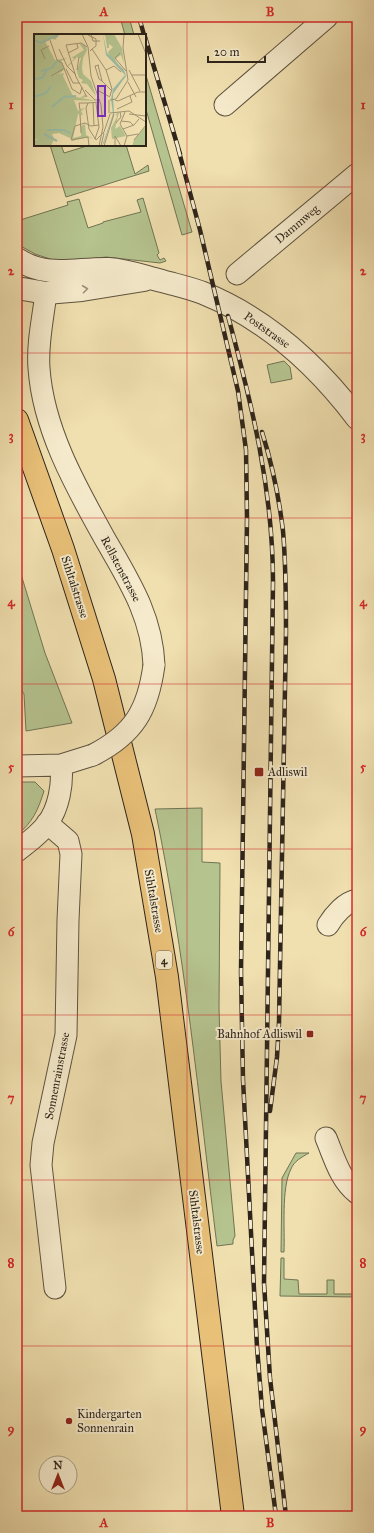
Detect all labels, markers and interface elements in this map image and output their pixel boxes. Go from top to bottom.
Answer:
text: A [99,4,109,20]
text: B [266,4,275,20]
inset map [34,34,146,146]
scale bar [208,38,265,64]
text: 20 m [214,45,240,59]
text: 1 [8,97,14,113]
text: 1 [360,97,366,113]
street label: Dammweg [272,201,323,247]
text: 2 [8,263,15,279]
text: 2 [360,263,367,279]
one-way arrow [82,285,88,294]
street label: Poststrasse [241,309,293,351]
text: 3 [8,428,14,444]
text: 3 [360,428,366,444]
street label: Rellstenstrasse [98,534,144,604]
street label: Sihltalstrasse [58,554,92,620]
text: 4 [7,594,15,610]
text: 4 [359,594,367,610]
text: 5 [8,759,15,775]
text: 5 [360,759,367,775]
place label: Adliswil [267,765,308,779]
marker: Adliswil [253,766,265,778]
street label: Sihltalstrasse [141,868,167,934]
text: 6 [8,924,16,940]
text: 6 [360,924,368,940]
road number: 4 [156,951,172,969]
place label: Bahnhof Adliswil [217,1027,303,1041]
marker: Bahnhof Adliswil [305,1029,315,1039]
street label: Sonnenrainstrasse [42,1031,72,1121]
text: 7 [8,1090,15,1106]
text: 7 [360,1090,367,1106]
street label: Sihltalstrasse [186,1189,208,1255]
text: 8 [8,1255,15,1271]
text: 8 [360,1255,367,1271]
place label: Kindergarten Sonnenrain [77,1407,142,1435]
marker: Kindergarten Sonnenrain [64,1416,74,1426]
text: 9 [8,1421,15,1437]
text: 9 [360,1421,367,1437]
north arrow [38,1455,78,1495]
text: N [53,1459,63,1472]
text: A [99,1515,109,1531]
text: B [266,1515,275,1531]

